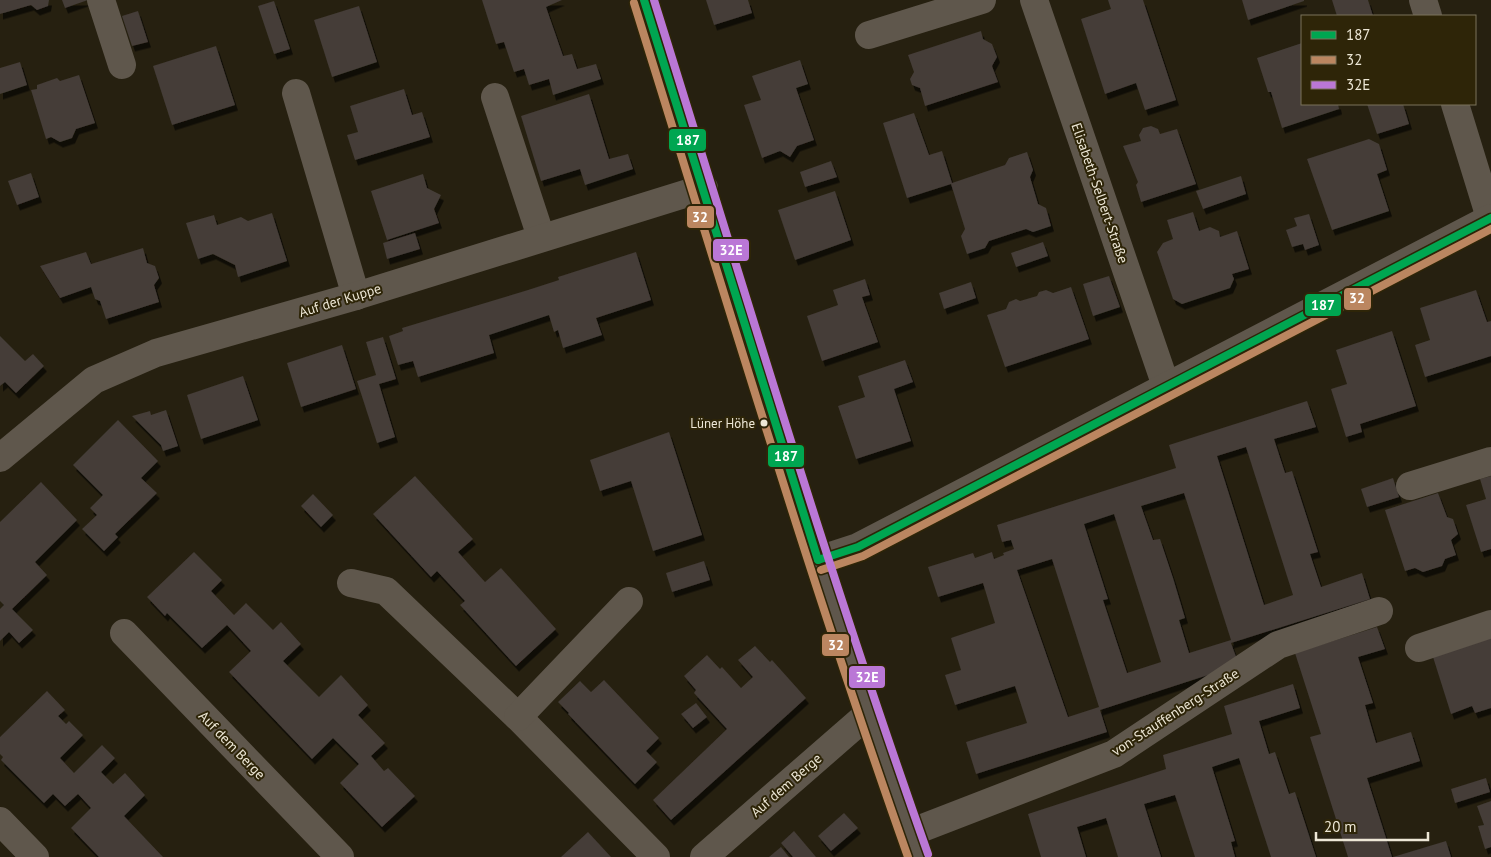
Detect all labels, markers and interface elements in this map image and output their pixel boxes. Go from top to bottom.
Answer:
legend [1301,15,1476,105]
text: 187 [1346,25,1371,44]
text: 32 [1346,50,1362,69]
text: 32E [1346,75,1370,94]
street label: Elisabeth-Selbert-Straße [1067,120,1133,266]
line badge: 187 [668,128,707,152]
text: 187 [676,131,700,149]
line badge: 32 [686,205,715,229]
text: 32 [692,208,708,226]
line badge: 32E [712,238,750,262]
text: 32E [719,241,743,259]
street label: Auf der Kuppe [297,279,383,321]
line badge: 32 [1343,287,1372,311]
text: 32 [1349,289,1365,307]
line badge: 187 [1304,293,1342,317]
text: 187 [1311,296,1335,314]
place label: Lüner Höhe [690,415,755,432]
marker: Lüner Höhe [759,418,769,428]
line badge: 187 [767,444,805,468]
text: 187 [774,447,798,465]
line badge: 32 [821,633,850,657]
text: 32 [828,636,844,654]
street label: von-Stauffenberg-Straße [1108,664,1242,760]
line badge: 32E [848,665,886,689]
text: 32E [855,668,879,686]
street label: Auf dem Berge [195,707,269,783]
street label: Auf dem Berge [747,749,825,821]
scale bar [1316,810,1428,842]
text: 20 m [1324,817,1357,836]

